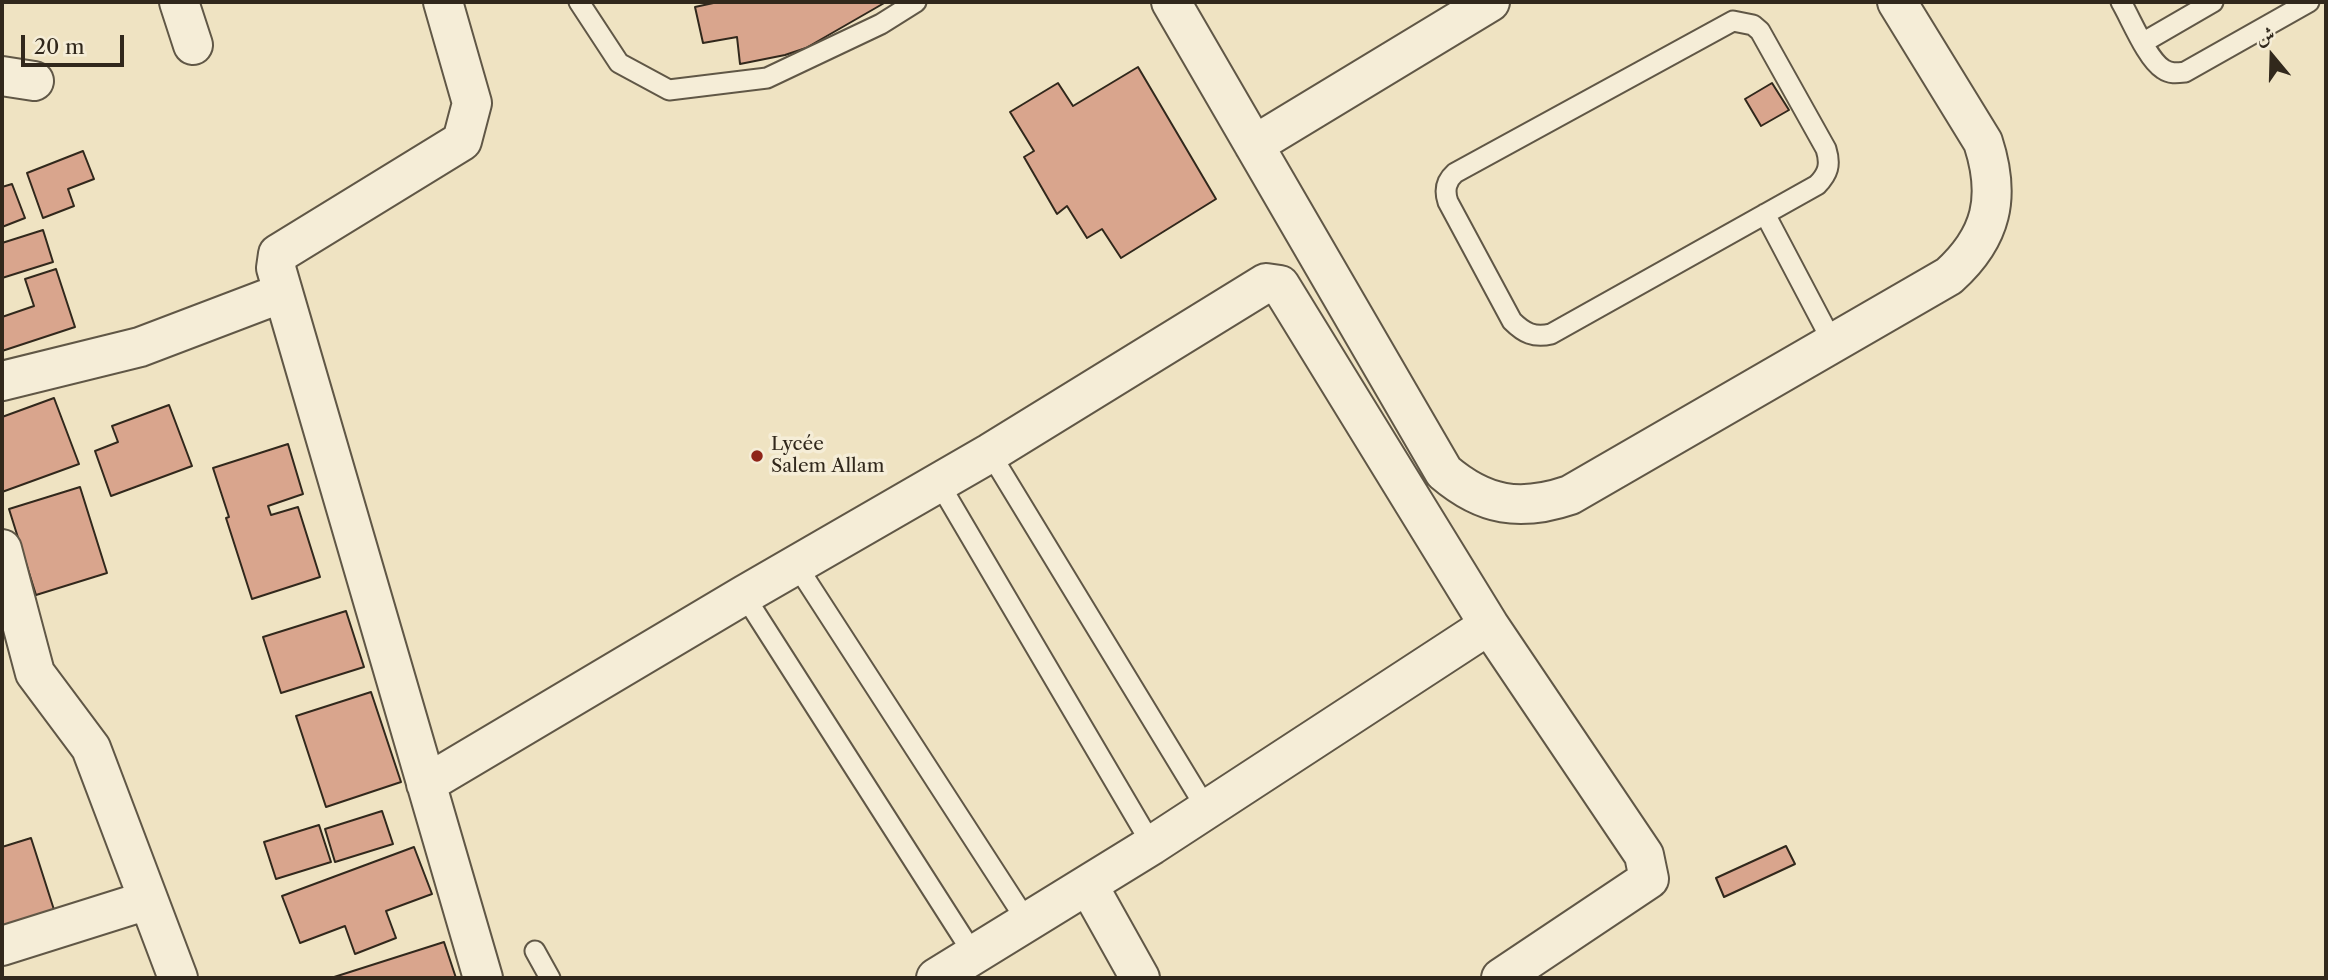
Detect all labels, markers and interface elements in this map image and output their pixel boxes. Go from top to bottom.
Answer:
scale bar [24,21,128,65]
north arrow [2237,21,2307,91]
text: ش [2252,22,2278,50]
text: 20 m [34,34,85,59]
place label: Lycée Salem Allam [771,434,884,478]
marker: Lycée Salem Allam [749,448,765,464]

